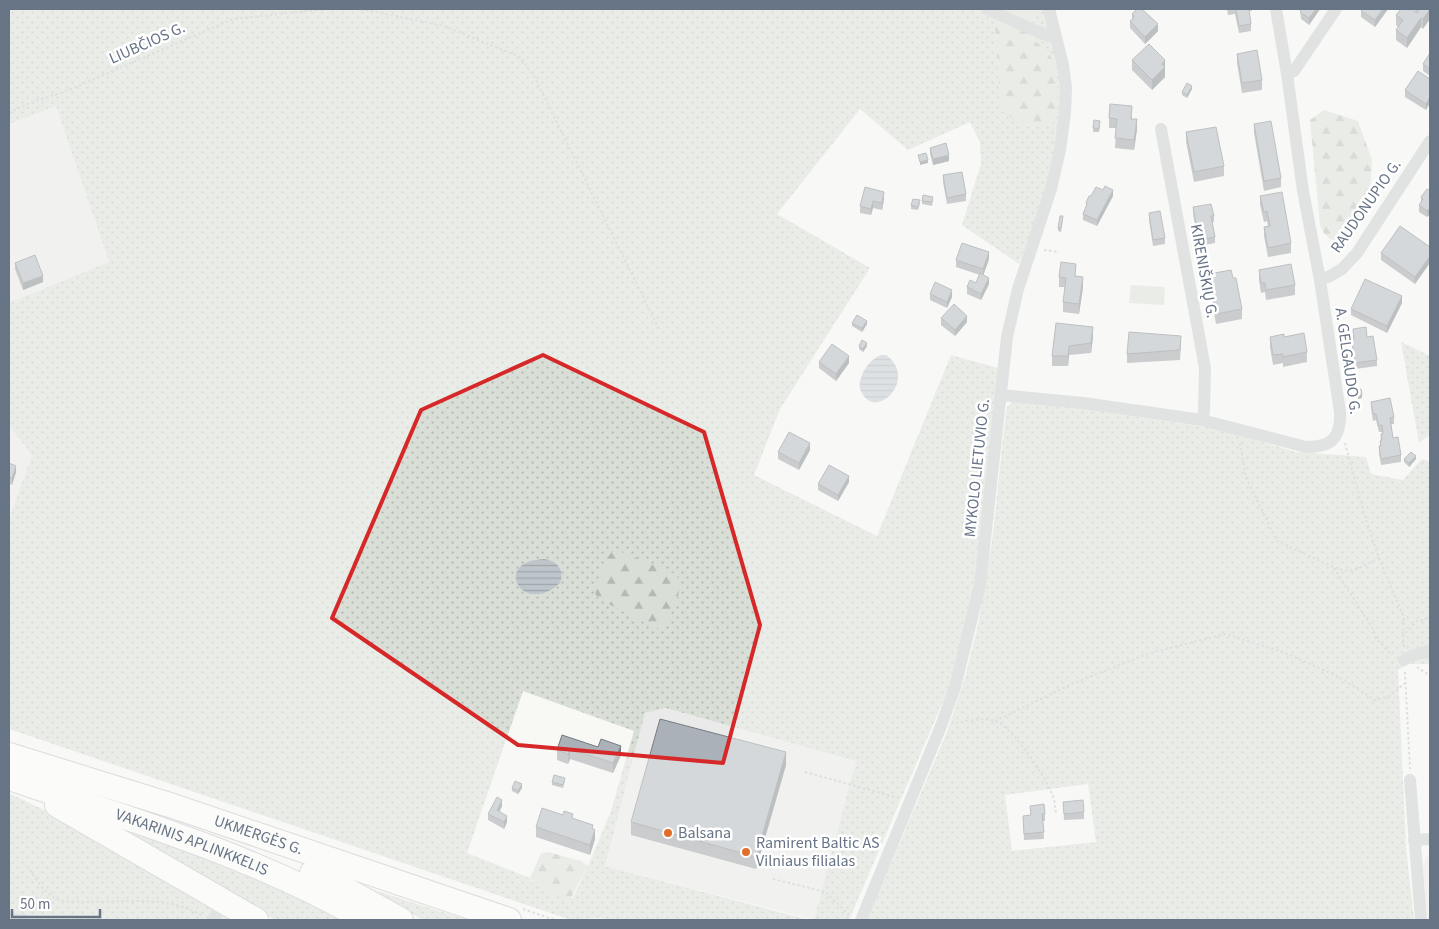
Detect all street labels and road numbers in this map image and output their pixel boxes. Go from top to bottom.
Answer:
street label: LIUBČIOS G. [105,16,189,70]
street label: RAUDONUPIO G. [1325,155,1407,257]
street label: KIRENIŠKIŲ G. [1185,222,1223,320]
street label: A. GELGAUDO G. [1330,306,1366,416]
street label: MYKOLO LIETUVIO G. [959,398,995,538]
street label: VAKARINIS APLINKKELIS [113,803,272,881]
street label: UKMERGĖS G. [211,810,306,860]

